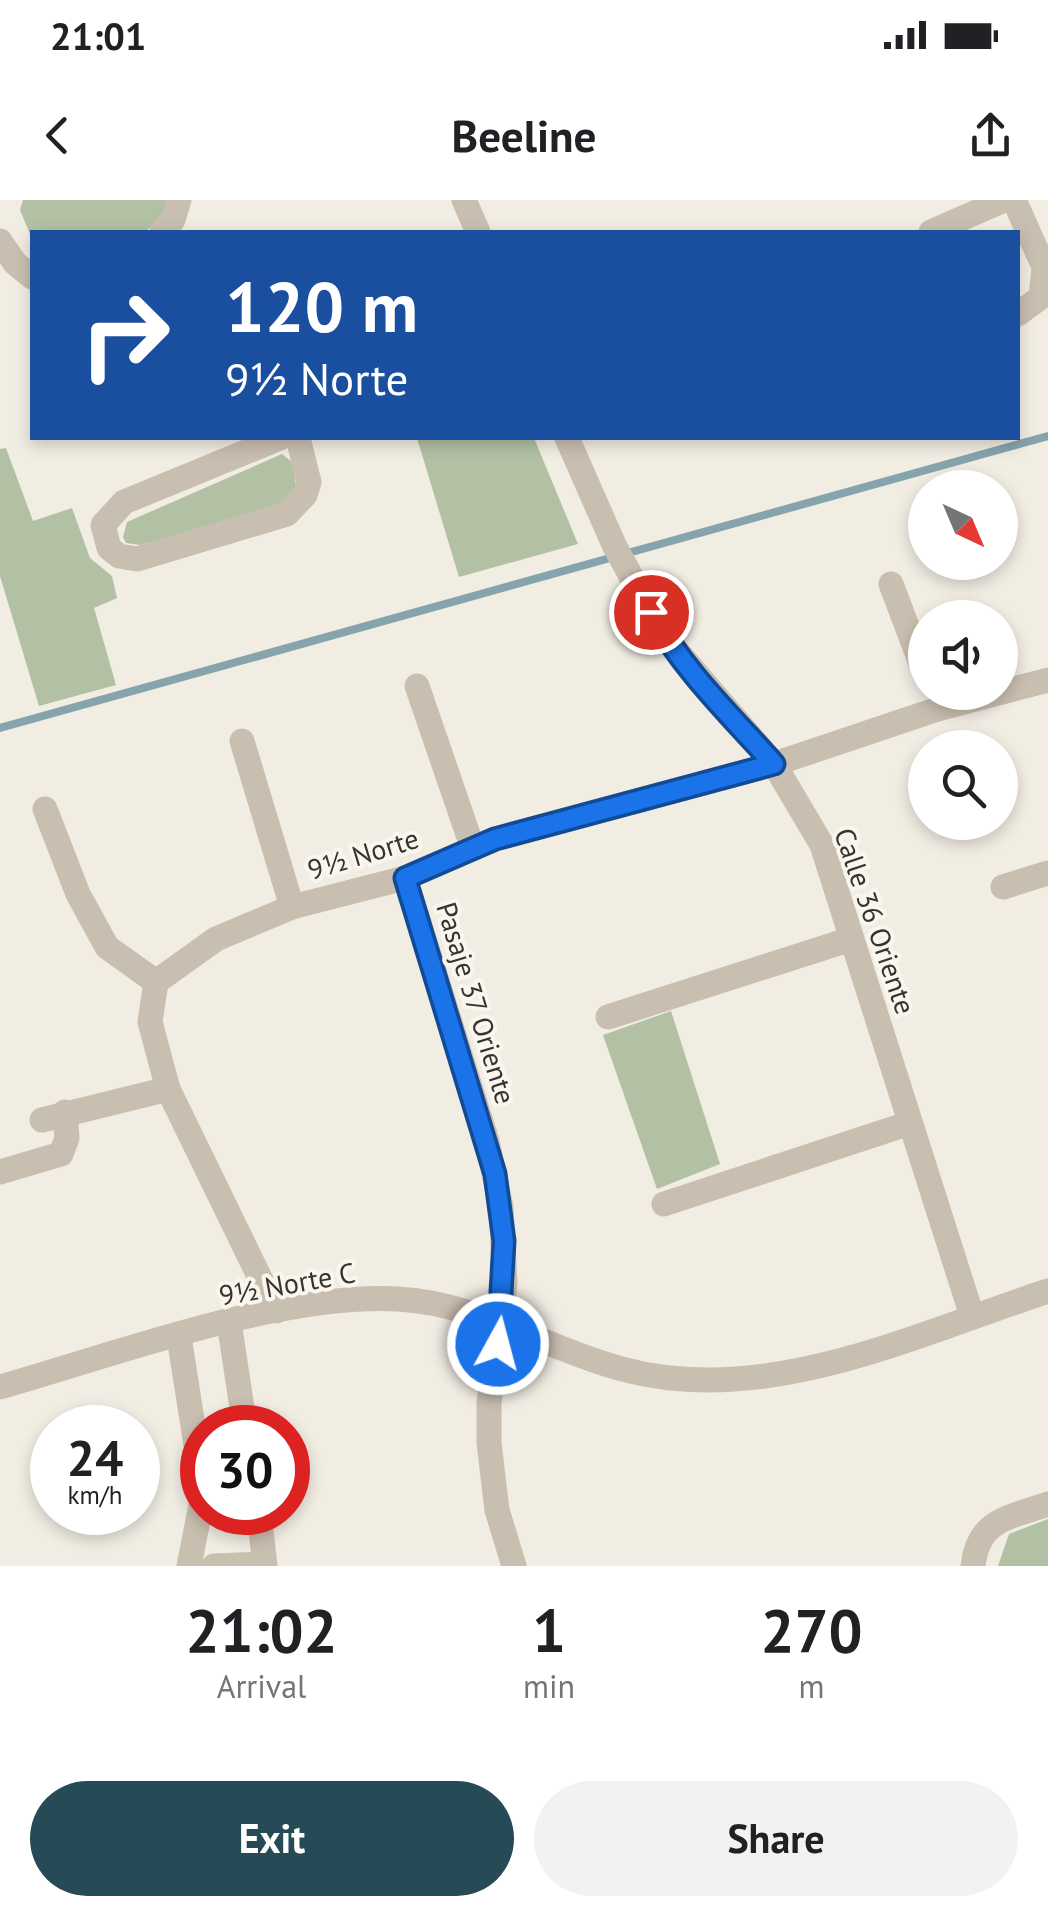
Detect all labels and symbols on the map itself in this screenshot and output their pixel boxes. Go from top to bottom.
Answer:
north arrow [908,470,1018,580]
pin [609,570,694,655]
street label: 9½ Norte [303,819,423,888]
street label: Calle 36 Oriente [826,823,925,1019]
street label: Pasaje 37 Oriente [428,897,525,1108]
street label: 9½ Norte C [216,1253,358,1314]
position arrow [446,1292,550,1396]
speed limit sign: 30 [180,1405,310,1535]

